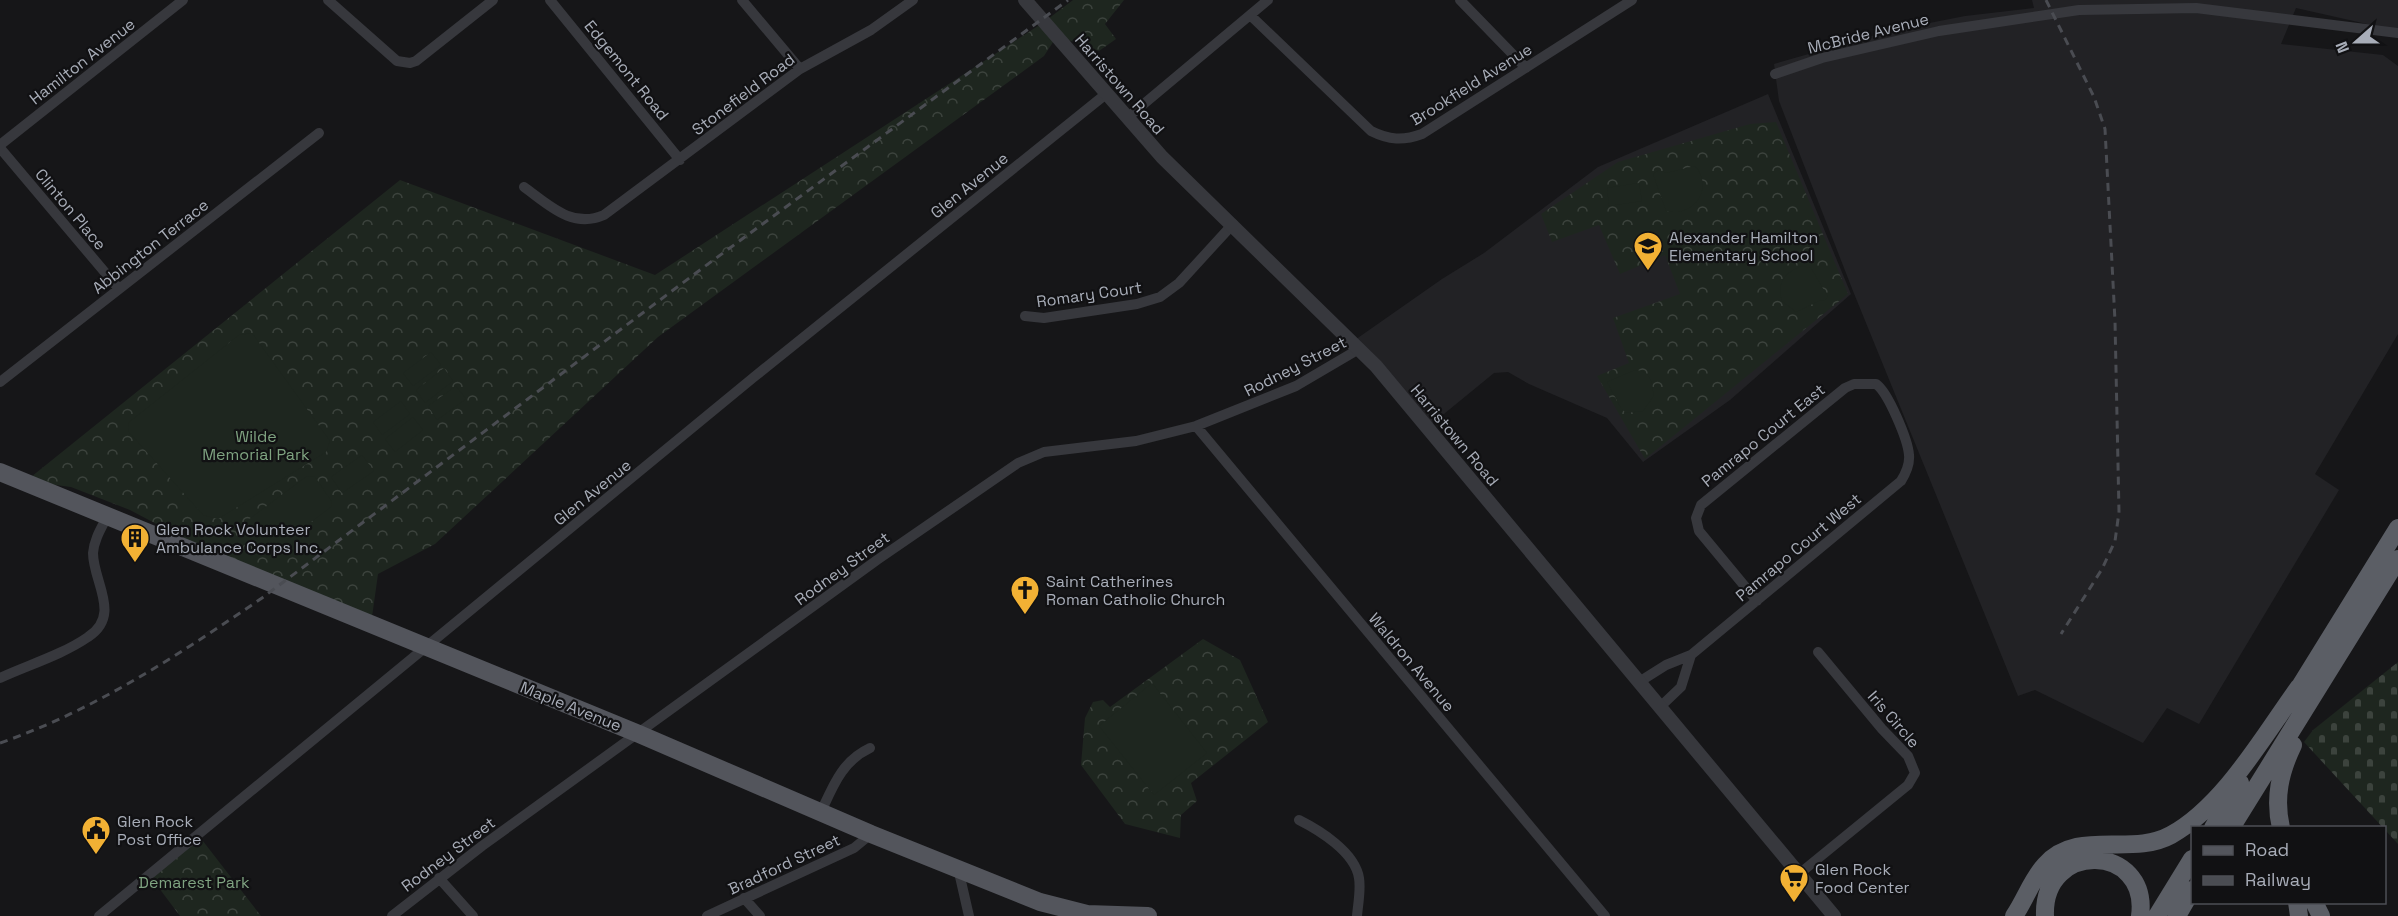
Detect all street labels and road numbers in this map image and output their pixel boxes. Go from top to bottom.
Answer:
street label: McBride Avenue [1805,8,1931,59]
street label: Hamilton Avenue [25,14,139,109]
street label: Edgemont Road [580,16,673,125]
street label: Harristown Road [1070,30,1169,139]
street label: Brookfield Avenue [1407,39,1536,130]
street label: Stonefield Road [688,49,799,140]
street label: Glen Avenue [926,148,1013,223]
street label: Clinton Place [30,164,111,254]
street label: Abbington Terrace [88,194,213,298]
street label: Romary Court [1035,277,1143,312]
street label: Rodney Street [1240,332,1350,401]
street label: Pamrapo Court East [1697,379,1829,492]
street label: Harristown Road [1406,380,1503,491]
street label: Glen Avenue [549,455,636,530]
street label: Pamrapo Court West [1731,489,1866,606]
street label: Rodney Street [791,527,894,610]
street label: Waldron Avenue [1364,608,1459,716]
street label: Maple Avenue [517,677,624,736]
street label: Iris Circle [1863,686,1924,752]
street label: Rodney Street [397,812,499,897]
street label: Bradford Street [725,829,844,900]

